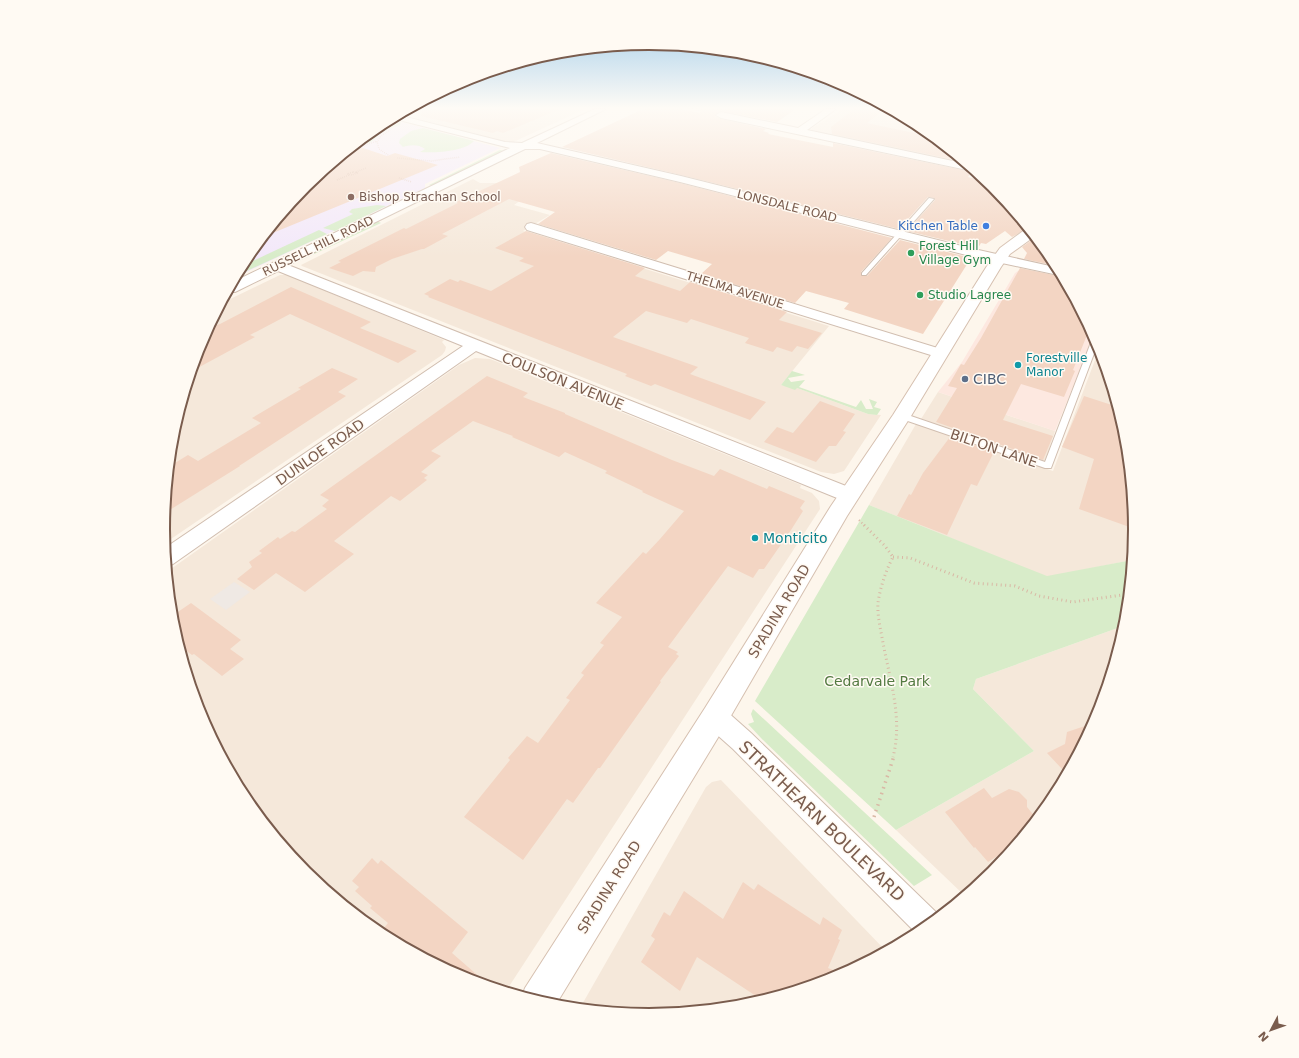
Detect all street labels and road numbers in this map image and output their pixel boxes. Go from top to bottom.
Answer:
street label: LONSDALE ROAD [736,187,838,225]
street label: RUSSELL HILL ROAD [260,213,376,279]
street label: THELMA AVENUE [683,268,786,312]
street label: COULSON AVENUE [500,349,626,413]
street label: DUNLOE ROAD [273,416,367,488]
street label: BILTON LANE [948,426,1040,470]
street label: SPADINA ROAD [745,561,813,661]
street label: STRATHEARN BOULEVARD [735,737,909,905]
street label: SPADINA ROAD [574,838,644,936]

